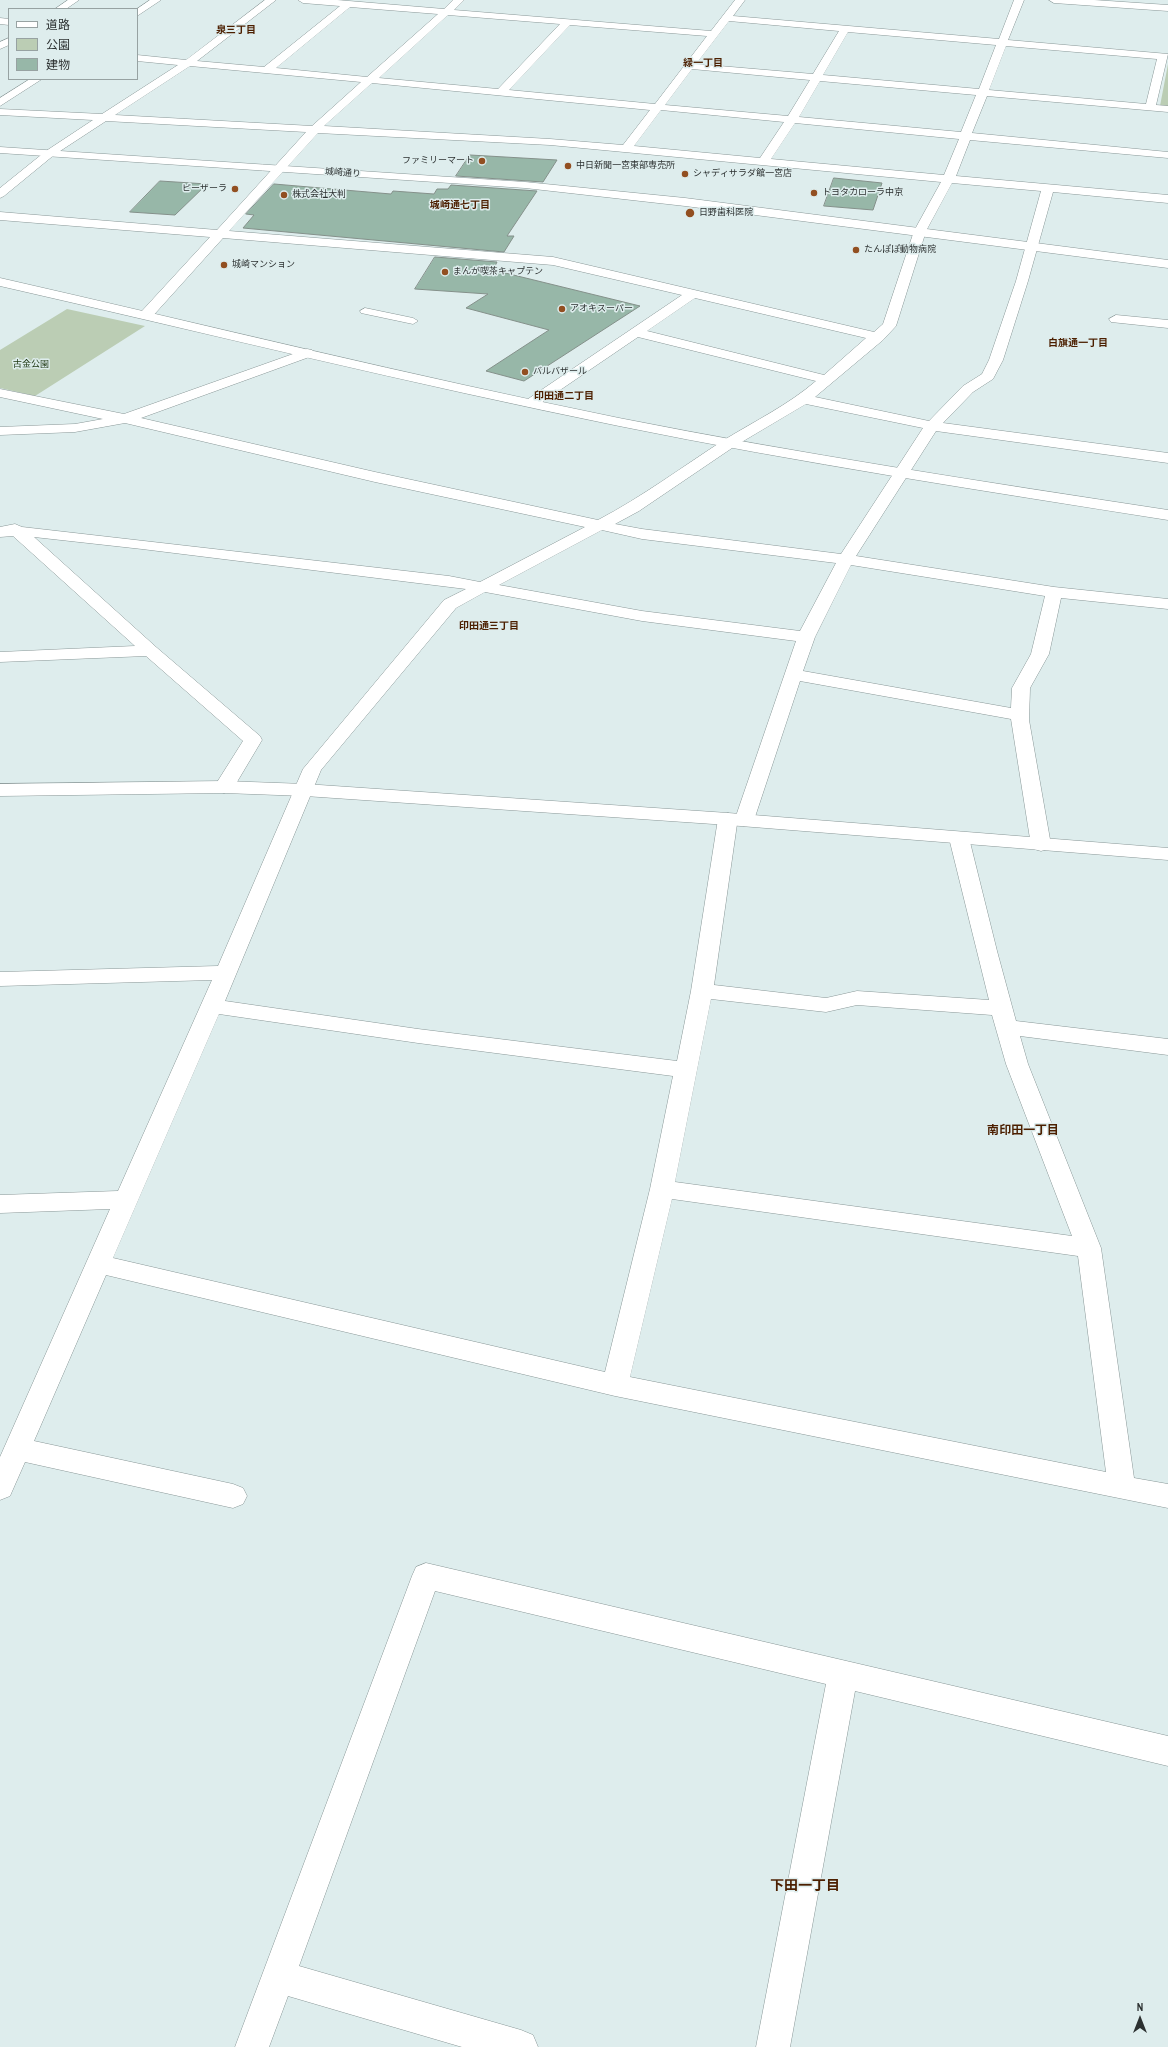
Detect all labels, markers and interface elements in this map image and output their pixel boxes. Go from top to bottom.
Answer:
legend [8,8,138,80]
text: 道路 [46,17,70,33]
district label: 泉三丁目 [216,24,256,36]
text: 公園 [46,37,70,53]
text: 建物 [46,57,70,73]
district label: 緑一丁目 [683,57,723,69]
place label: ファミリーマート [402,156,474,166]
marker: ファミリーマート [477,156,487,166]
marker: 中日新聞一宮東部専売所 [563,161,573,171]
place label: 中日新聞一宮東部専売所 [576,161,675,171]
street label: 城崎通り [325,166,361,180]
marker: シャディサラダ館一宮店 [680,169,690,179]
place label: シャディサラダ館一宮店 [693,169,792,179]
place label: ピーザーラ [182,184,227,194]
marker: ピーザーラ [230,184,240,194]
marker: トヨタカローラ中京 [809,188,819,198]
place label: トヨタカローラ中京 [822,188,903,198]
marker: 株式会社大判 [279,190,289,200]
place label: 株式会社大判 [292,190,346,200]
district label: 城崎通七丁目 [430,199,490,211]
marker: 日野歯科医院 [684,207,696,219]
place label: 日野歯科医院 [699,208,753,218]
marker: たんぽぽ動物病院 [851,245,861,255]
place label: たんぽぽ動物病院 [864,245,936,255]
marker: 城崎マンション [219,260,229,270]
place label: 城崎マンション [232,260,295,270]
marker: まんが喫茶キャプテン [440,267,450,277]
place label: まんが喫茶キャプテン [453,267,543,277]
marker: アオキスーパー [557,304,567,314]
place label: アオキスーパー [570,304,633,314]
district label: 白旗通一丁目 [1048,337,1108,349]
park label: 古金公園 [13,360,49,370]
marker: バルバザール [520,367,530,377]
place label: バルバザール [533,367,587,377]
district label: 印田通二丁目 [534,390,594,402]
district label: 印田通三丁目 [459,620,519,632]
district label: 南印田一丁目 [987,1124,1059,1138]
district label: 下田一丁目 [770,1878,840,1894]
north arrow [1120,1999,1160,2039]
text: N [1137,2000,1143,2014]

